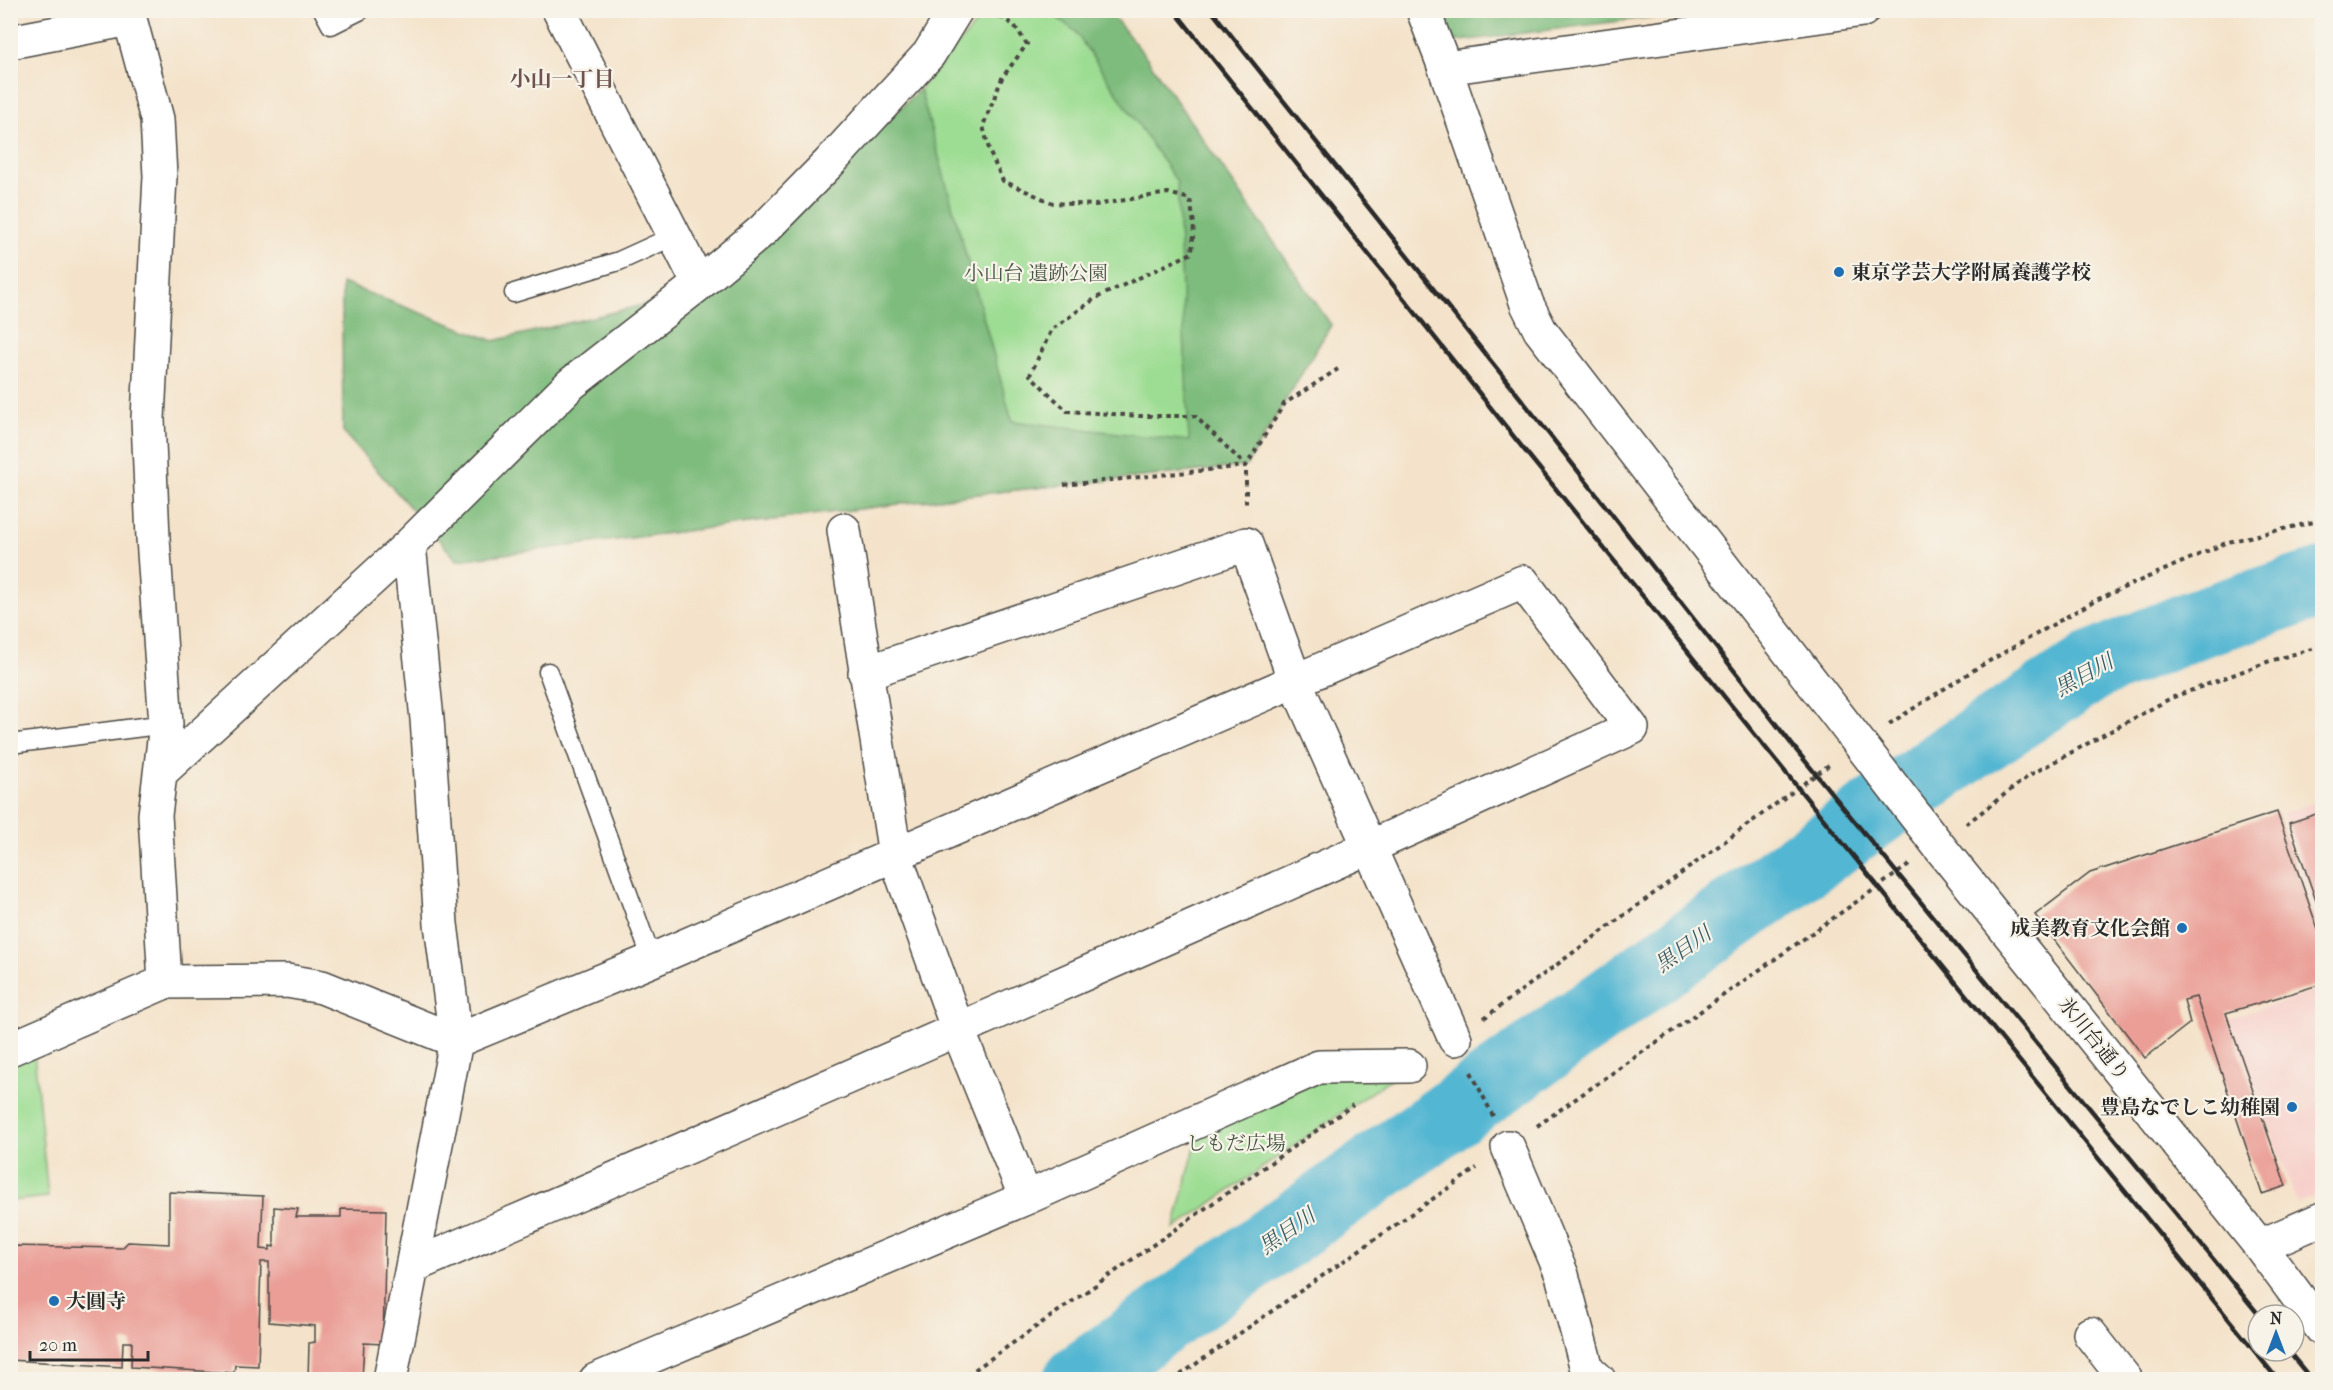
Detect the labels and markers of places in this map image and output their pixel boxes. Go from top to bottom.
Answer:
place label: 東京学芸大学附属養護学校 [1851,261,2091,284]
marker: 東京学芸大学附属養護学校 [1832,265,1846,279]
place label: 成美教育文化会館 [2010,917,2170,940]
marker: 成美教育文化会館 [2175,921,2189,935]
place label: 豊島なでしこ幼稚園 [2100,1096,2280,1119]
marker: 豊島なでしこ幼稚園 [2285,1100,2299,1114]
place label: 大圓寺 [66,1290,126,1313]
marker: 大圓寺 [47,1294,61,1308]

